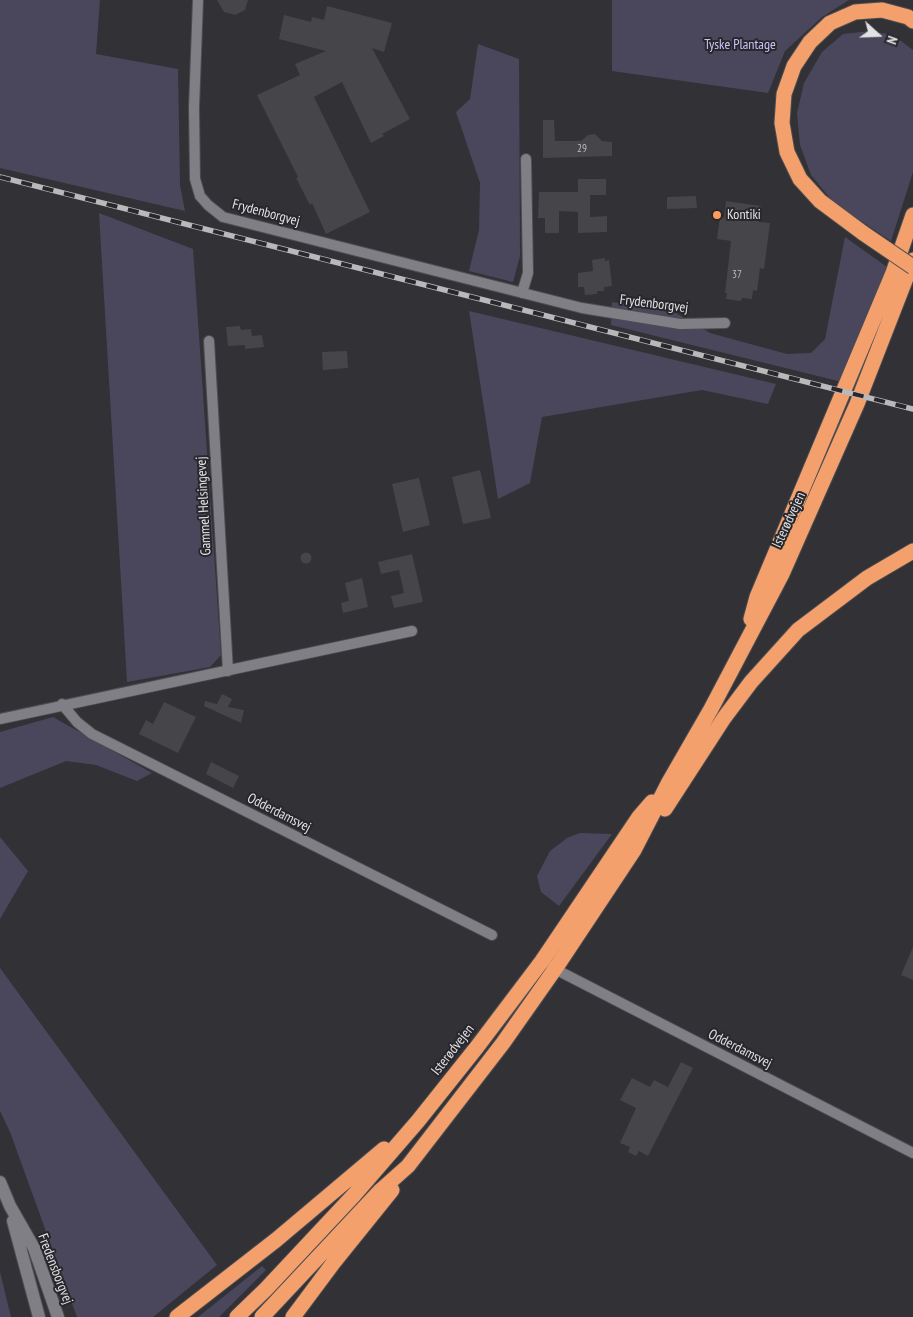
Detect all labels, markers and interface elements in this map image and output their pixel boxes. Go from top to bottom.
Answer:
north arrow [853,10,903,60]
text: N [882,33,902,47]
park label: Tyske Plantage [704,37,776,53]
house number: 29 [577,142,587,156]
street label: Frydenborgvej [230,196,302,230]
place label: Kontiki [727,207,761,223]
marker: Kontiki [711,209,723,221]
house number: 37 [732,268,742,282]
street label: Frydenborgvej [619,291,689,317]
street label: Gammel Helsingevej [193,456,215,556]
street label: Isterødvejen [769,489,809,551]
street label: Odderdamsvej [244,790,314,836]
street label: Isterødvejen [428,1021,478,1079]
street label: Odderdamsvej [705,1026,775,1072]
street label: Fredensborgvej [34,1231,76,1307]

